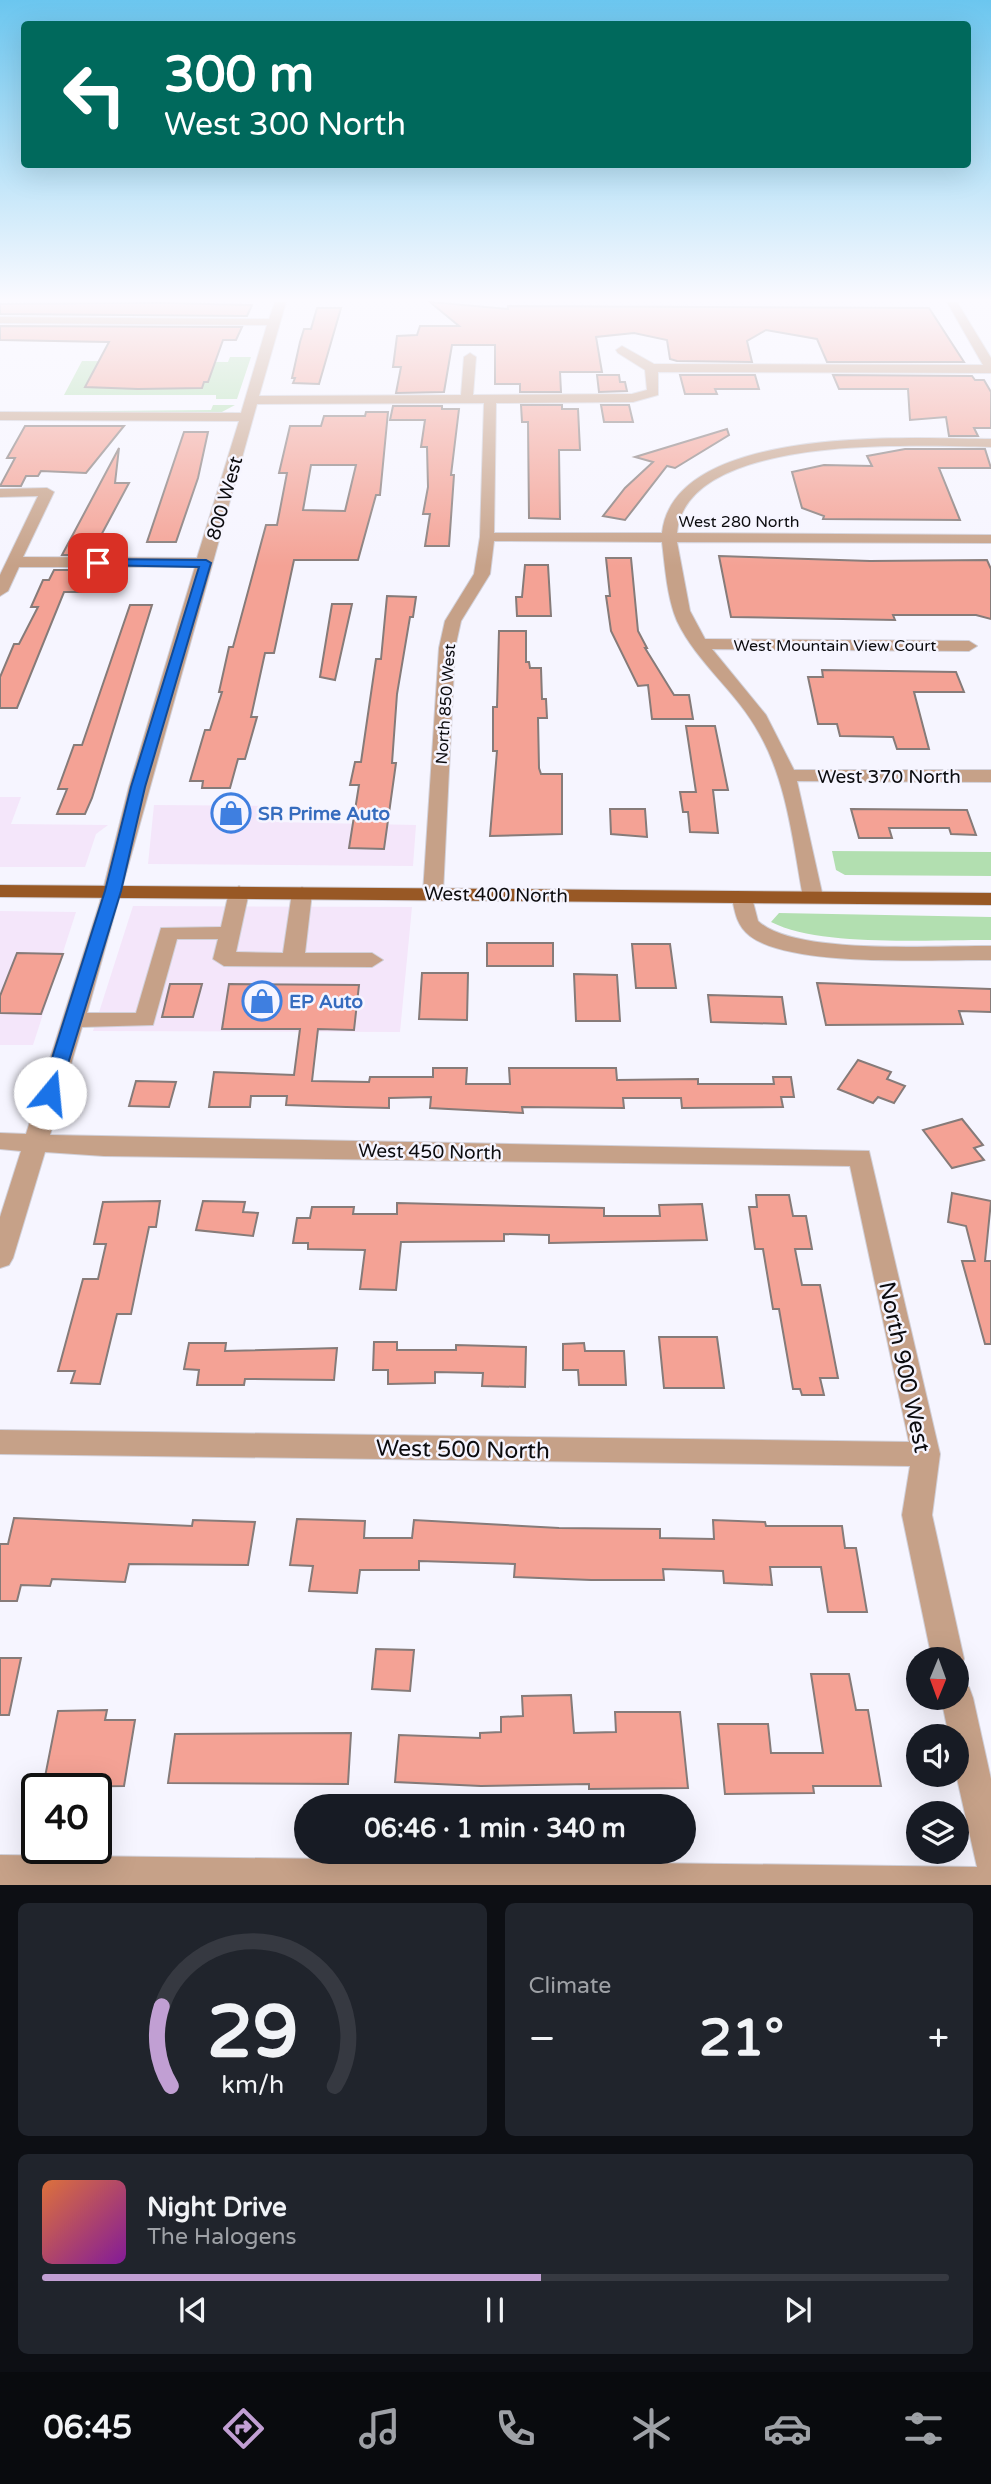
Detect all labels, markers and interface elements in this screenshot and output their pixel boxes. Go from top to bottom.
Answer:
text: 300 m [164,46,314,105]
icon: left [49,49,140,140]
text: West 300 North [164,106,406,144]
street label: 800 West [203,454,247,543]
street label: West 280 North [678,512,800,532]
pin [68,533,128,593]
icon: arrive [79,544,117,582]
street label: West Mountain View Court [734,636,936,656]
street label: North 850 West [432,643,460,765]
street label: West 370 North [817,766,961,788]
shop icon: SR Prime Auto [210,792,252,834]
place label: SR Prime Auto [258,803,390,825]
street label: West 400 North [424,883,568,907]
shop icon: EP Auto [241,980,283,1022]
place label: EP Auto [289,991,363,1013]
position arrow [13,1056,87,1130]
street label: West 450 North [358,1140,502,1164]
street label: North 900 West [872,1279,936,1455]
street label: West 500 North [376,1434,550,1466]
north arrow [906,1647,970,1710]
map controls [906,1647,969,1864]
button: sound [906,1724,969,1787]
speed limit sign: 40 [21,1773,112,1864]
button: layers [906,1801,969,1864]
text: 06:46 · 1 min · 340 m [364,1813,626,1844]
text: Climate [529,1972,611,2000]
text: 29 [207,1989,298,2077]
text: 21° [699,2007,784,2070]
text: − [529,2016,556,2062]
text: + [928,2016,949,2062]
text: km/h [221,2069,284,2099]
text: Night Drive [147,2192,287,2223]
text: The Halogens [147,2223,296,2251]
icon: previous [174,2291,212,2329]
icon: pause [476,2291,514,2329]
icon: next [779,2291,817,2329]
icon: directions [219,2404,268,2453]
icon: music [355,2404,404,2453]
icon: phone [491,2404,540,2453]
icon: climate [627,2404,676,2453]
icon: car [763,2404,812,2453]
icon: filters [899,2404,948,2453]
text: 06:45 [43,2409,132,2447]

